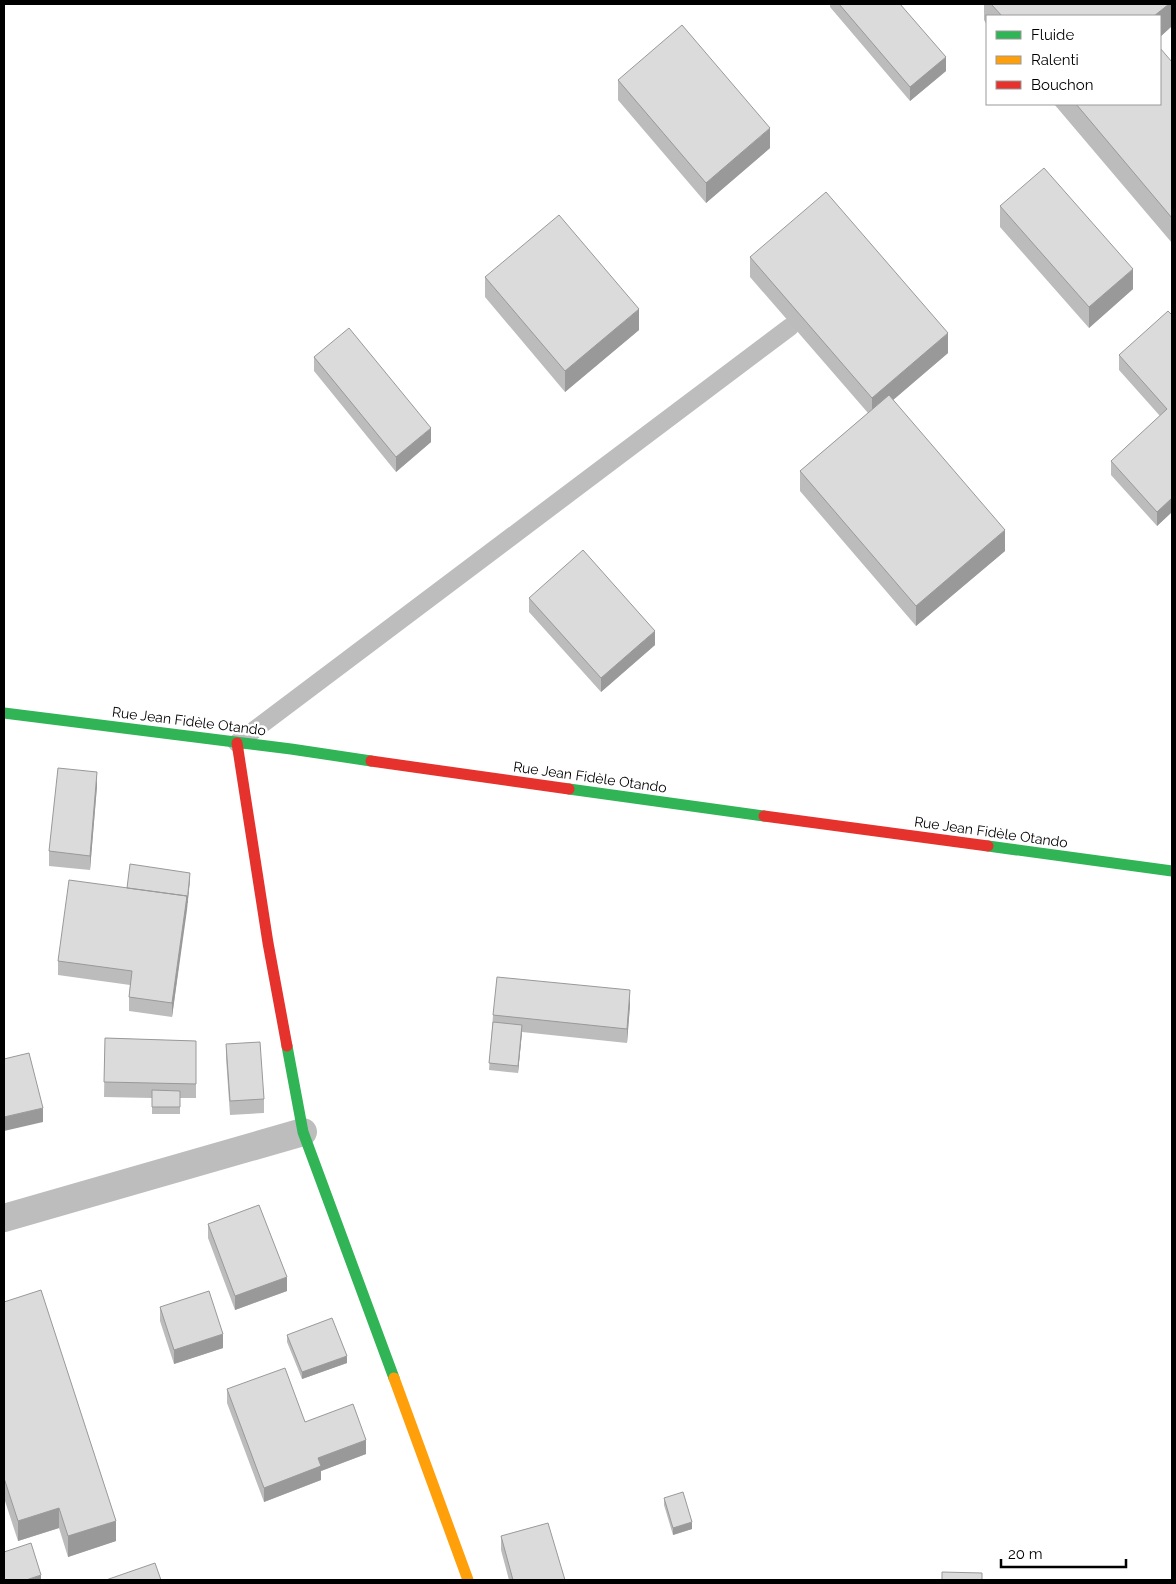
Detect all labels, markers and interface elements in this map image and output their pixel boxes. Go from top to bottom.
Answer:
legend [986,15,1161,105]
text: Fluide [1031,26,1074,44]
text: Ralenti [1031,51,1079,69]
text: Bouchon [1031,76,1093,94]
street label: Rue Jean Fidèle Otando [111,704,267,738]
street label: Rue Jean Fidèle Otando [512,758,668,796]
street label: Rue Jean Fidèle Otando [913,813,1069,851]
scale bar [1001,1536,1126,1568]
text: 20 m [1008,1545,1043,1563]

